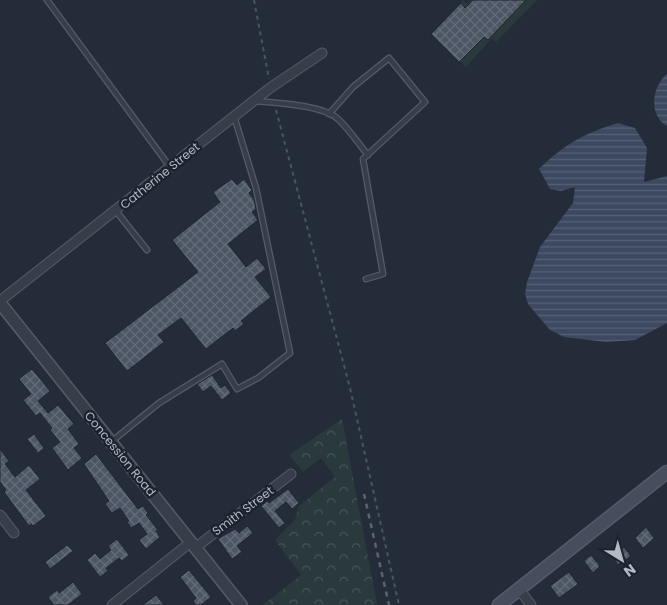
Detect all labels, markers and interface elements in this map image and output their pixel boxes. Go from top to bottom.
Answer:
street label: Catherine Street [116,138,203,213]
street label: Concession Road [81,408,160,500]
street label: Smith Street [209,482,277,539]
north arrow [597,535,647,585]
text: N [620,559,640,582]

